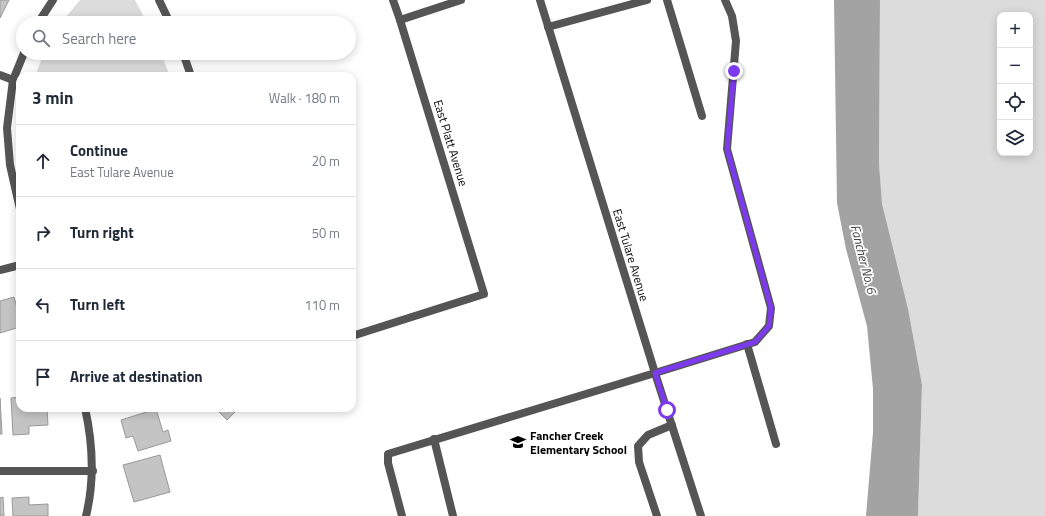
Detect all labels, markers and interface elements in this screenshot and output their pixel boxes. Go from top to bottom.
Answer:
map controls [997,12,1033,156]
button: + [997,12,1033,48]
search box [16,16,356,60]
icon: search [30,27,52,49]
text: Search here [62,27,136,50]
button: − [997,48,1033,84]
route end [725,62,743,80]
button: locate [997,84,1033,120]
text: 3 min [32,85,73,111]
text: Walk · 180 m [269,88,340,108]
street label: East Platt Avenue [429,97,473,189]
button: layers [997,120,1033,156]
text: Continue [70,139,128,162]
icon: ahead [32,150,54,172]
text: 20 m [312,151,340,171]
text: East Tulare Avenue [70,162,174,182]
street label: East Tulare Avenue [608,206,654,304]
text: Turn right [70,221,134,244]
icon: right [32,222,54,244]
water label: Fancher No. 6 [846,222,883,297]
text: 50 m [312,223,340,243]
text: Turn left [70,293,125,316]
icon: left [32,294,54,316]
text: 110 m [304,295,340,315]
text: Arrive at destination [70,365,203,388]
icon: arrive [32,366,54,388]
route start [658,401,676,419]
place label: Fancher Creek Elementary School [530,426,627,459]
school or university icon: Fancher Creek Elementary School [509,433,527,451]

